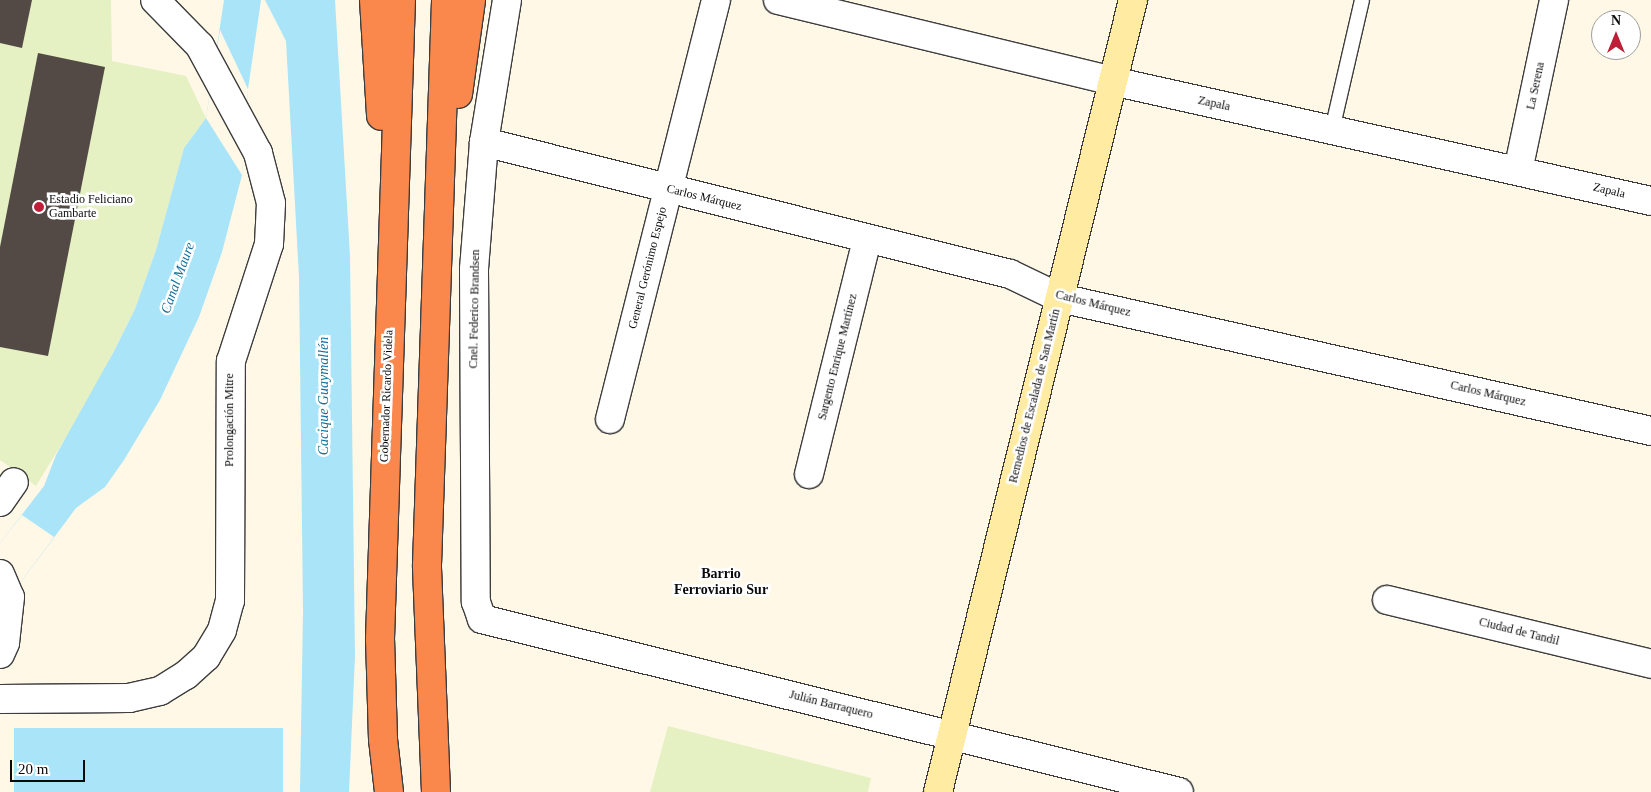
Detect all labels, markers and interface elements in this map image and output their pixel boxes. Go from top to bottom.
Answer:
north arrow [1591,10,1641,60]
text: N [1611,13,1621,28]
street label: La Serena [1524,61,1548,111]
street label: Zapala [1197,94,1231,114]
street label: Zapala [1591,180,1627,202]
street label: Carlos Márquez [665,182,743,214]
place label: Estadio Feliciano Gambarte [49,193,133,221]
marker: Estadio Feliciano Gambarte [33,201,45,213]
street label: General Gerónimo Espejo [626,205,670,331]
water label: Canal Maure [157,240,199,316]
street label: Cnel. Federico Brandsen [467,249,483,369]
street label: Carlos Márquez [1054,288,1132,320]
street label: Sargento Enrique Martínez [815,292,861,422]
street label: Remedios de Escalada de San Martín [1006,307,1064,485]
street label: Gobernador Ricardo Videla [377,330,397,462]
water label: Cacique Guaymallén [316,337,332,455]
street label: Prolongación Mitre [223,373,237,467]
street label: Carlos Márquez [1449,378,1527,410]
district label: Barrio Ferroviario Sur [674,566,768,598]
street label: Ciudad de Tandil [1477,615,1561,649]
street label: Julián Barraquero [788,688,874,722]
scale bar [12,750,88,782]
text: 20 m [18,761,48,777]

